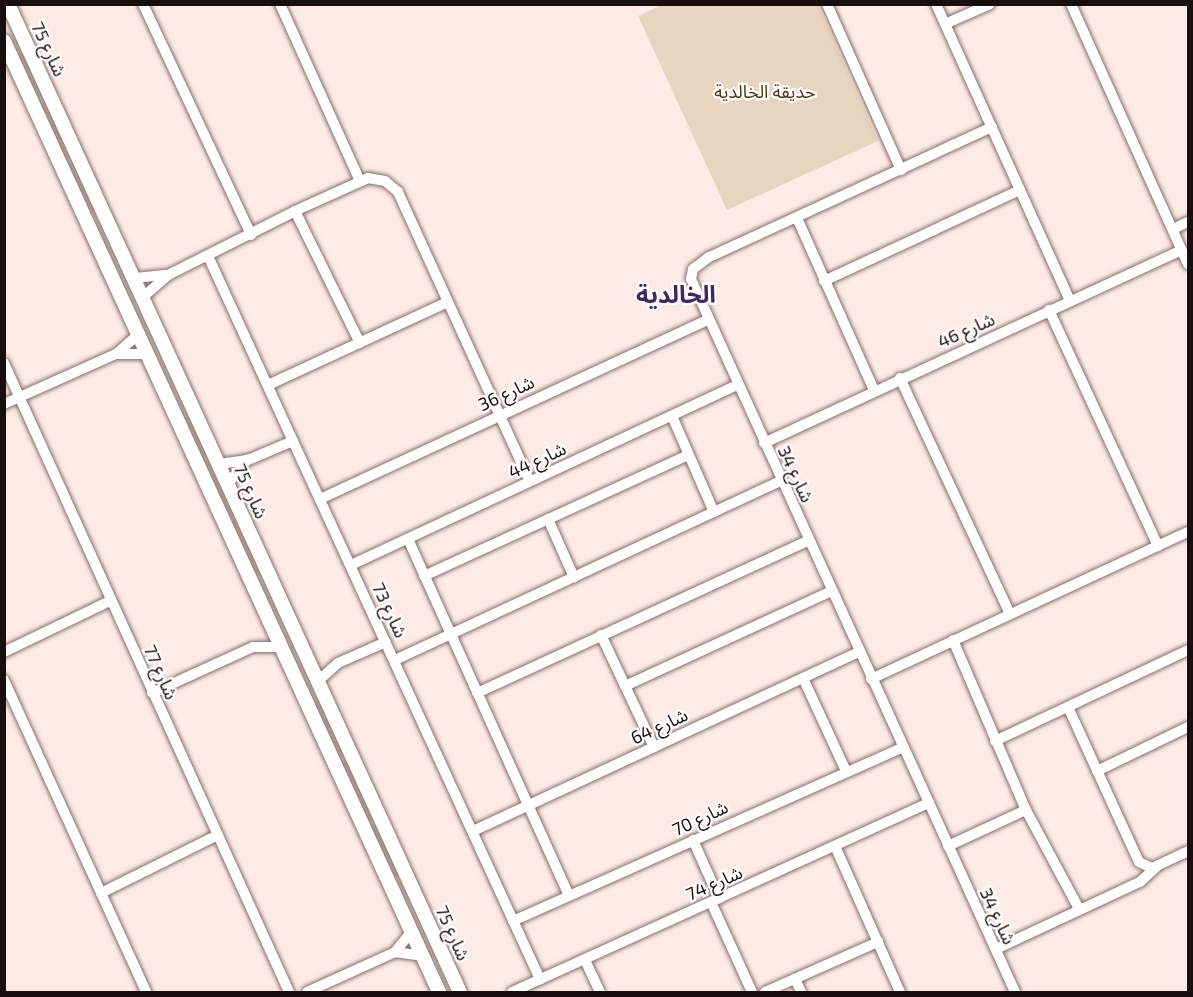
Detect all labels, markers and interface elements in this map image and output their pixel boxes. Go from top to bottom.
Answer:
street label: شارع 75 [27,18,71,80]
park label: حديقة الخالدية [714,80,816,102]
district label: الخالدية [636,280,716,308]
street label: شارع 46 [934,308,998,352]
street label: شارع 36 [475,371,537,415]
street label: شارع 44 [505,437,569,483]
street label: شارع 34 [773,442,819,506]
street label: شارع 75 [229,460,273,522]
street label: شارع 73 [368,579,412,641]
street label: شارع 77 [139,641,183,703]
street label: شارع 64 [627,703,691,749]
street label: شارع 70 [669,796,731,840]
street label: شارع 74 [682,861,746,905]
street label: شارع 34 [975,884,1021,948]
street label: شارع 75 [431,902,475,964]

